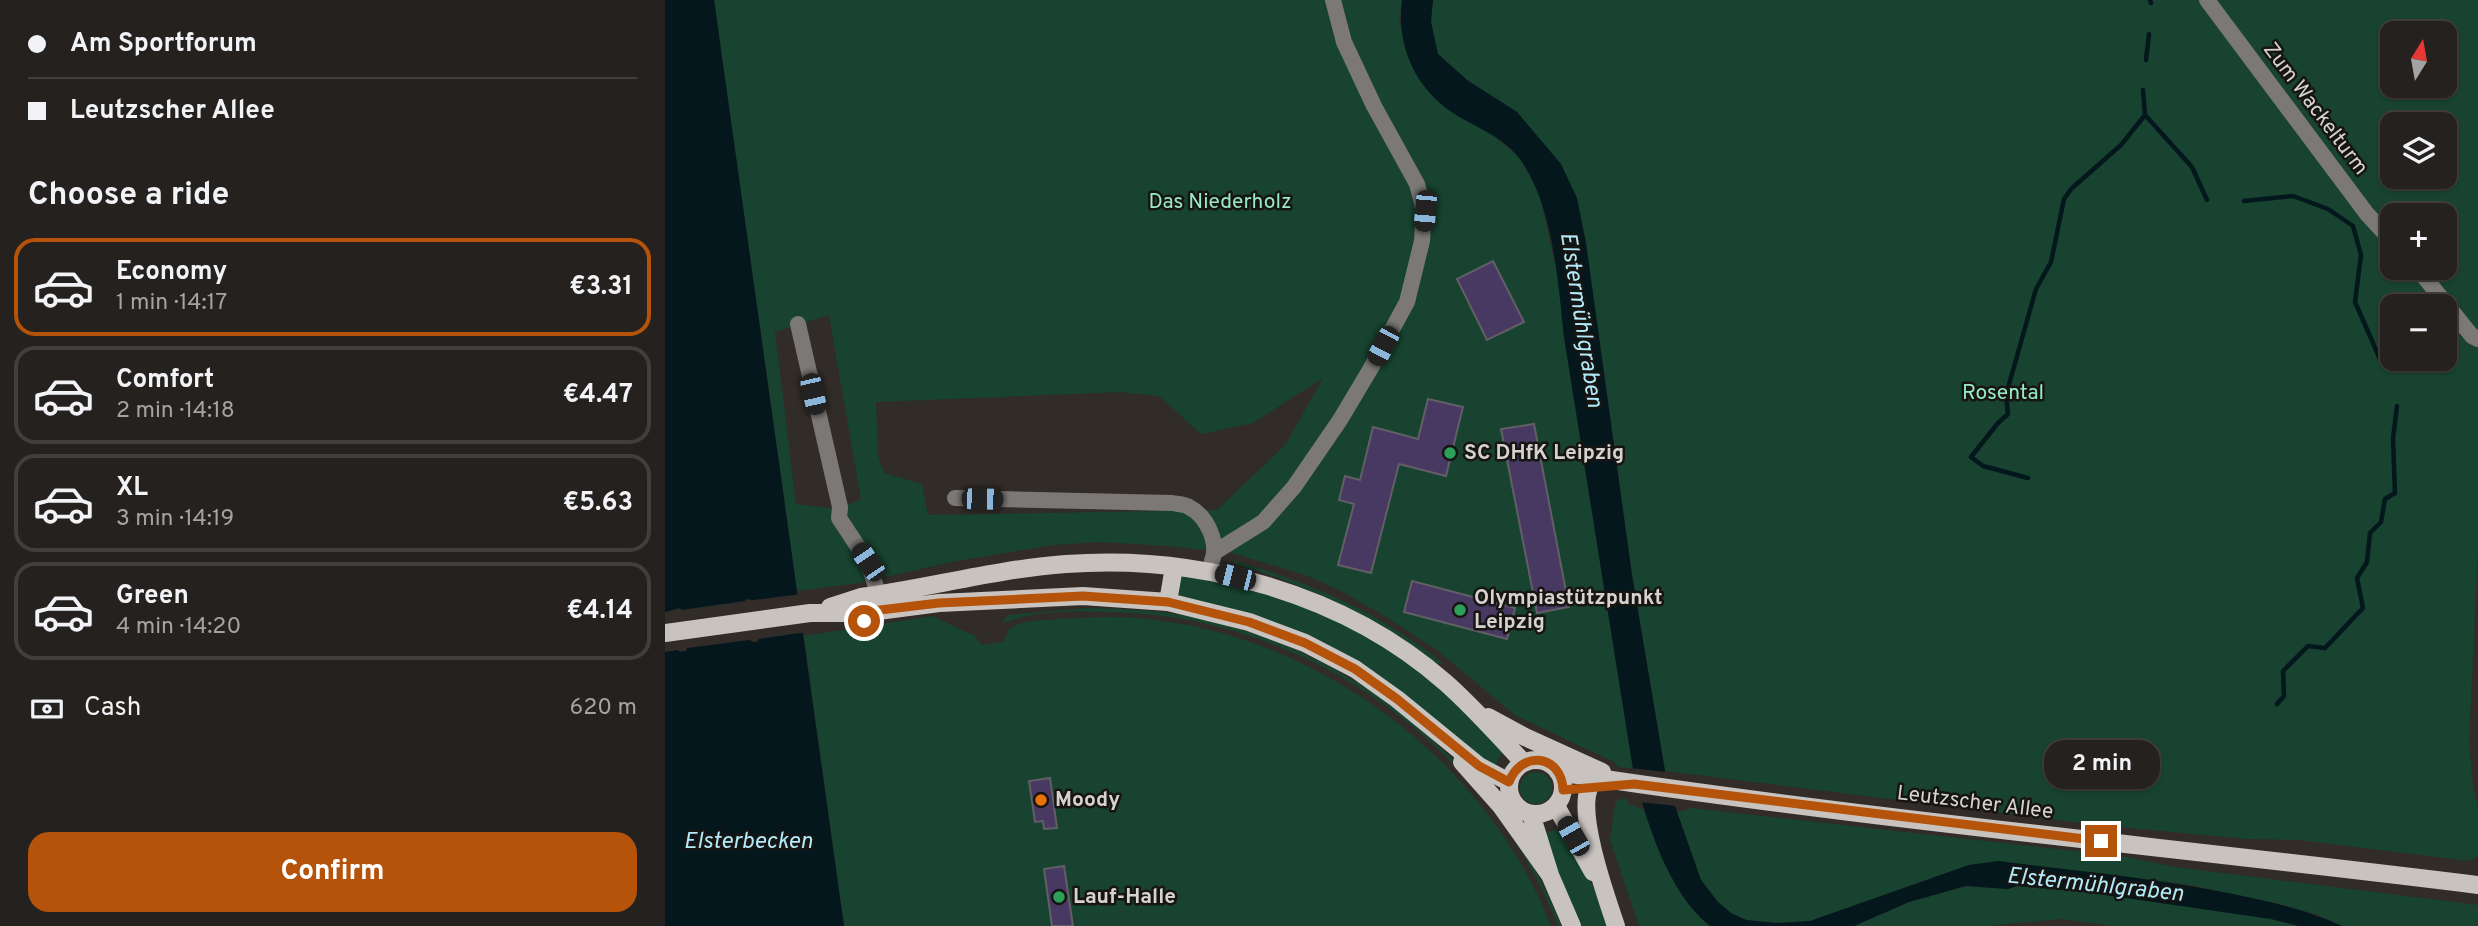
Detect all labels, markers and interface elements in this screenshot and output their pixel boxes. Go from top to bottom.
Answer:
north arrow [2380,21,2457,98]
map controls [2380,21,2457,371]
text: Am Sportforum [70,28,257,61]
street label: Zum Wackelturm [2256,37,2374,181]
text: Leutzscher Allee [70,95,275,128]
button: layers [2380,112,2457,189]
text: Choose a ride [28,176,229,216]
park label: Das Niederholz [1149,189,1292,216]
car [1413,189,1438,233]
button: + [2380,203,2457,280]
water label: Elstermühlgraben [1552,230,1608,410]
icon: car [32,256,95,319]
text: Economy [116,256,227,289]
text: €3.31 [569,271,633,304]
text: 1 min · 14:17 [116,289,227,318]
button: − [2380,294,2457,371]
car [1364,323,1403,369]
icon: car [32,364,95,427]
text: Comfort [116,364,214,397]
car [799,371,828,417]
text: €4.47 [563,379,633,412]
park label: Rosental [1962,380,2044,407]
text: 2 min · 14:18 [116,397,235,426]
place label: SC DHfK Leipzig [1464,440,1624,467]
marker: SC DHfK Leipzig [1442,445,1458,461]
icon: car [32,472,95,535]
text: XL [116,472,148,505]
text: €5.63 [563,487,633,520]
car [961,488,1004,510]
text: 3 min · 14:19 [116,505,234,534]
car [848,539,889,585]
car [1213,562,1258,592]
icon: car [32,580,95,643]
text: Green [116,580,189,613]
place label: Olympiastützpunkt Leipzig [1474,585,1663,636]
text: €4.14 [566,595,633,628]
marker: Olympiastützpunkt Leipzig [1452,602,1468,618]
route start [848,605,880,637]
text: 4 min · 14:20 [116,613,241,642]
icon: cash [28,690,66,728]
text: Cash [84,692,141,725]
text: 620 m [570,694,637,723]
callout: 2 min [2043,740,2159,788]
text: 2 min [2072,750,2132,779]
street label: Leutzscher Allee [1895,780,2055,826]
place label: Moody [1055,787,1120,814]
marker: Moody [1033,792,1049,808]
car [1554,813,1593,859]
route end [2085,825,2117,857]
water label: Elsterbecken [684,828,813,857]
button: Confirm [28,832,637,912]
water label: Elstermühlgraben [2005,862,2185,910]
place label: Lauf-Halle [1073,884,1176,911]
marker: Lauf-Halle [1051,889,1067,905]

